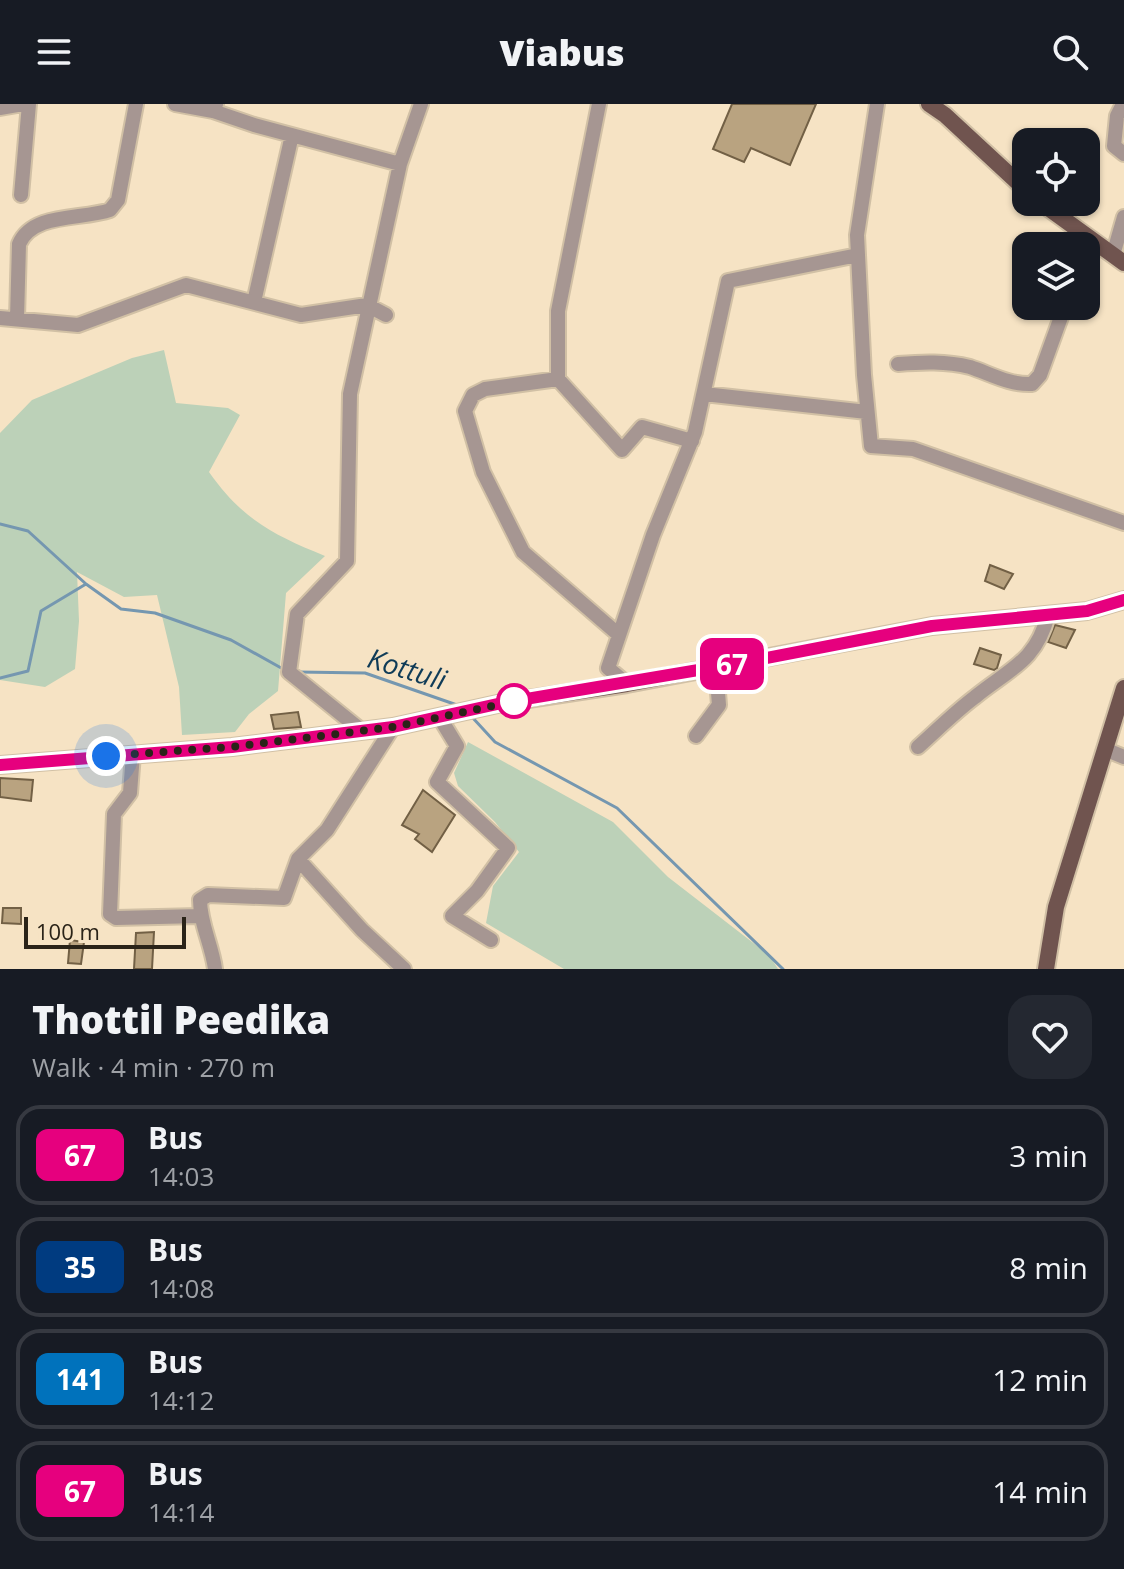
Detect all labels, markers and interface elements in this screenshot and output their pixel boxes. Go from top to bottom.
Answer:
text: Viabus [500,28,625,77]
icon: menu [32,30,76,74]
icon: search [1048,30,1092,74]
map controls [1012,128,1100,320]
button: locate [1012,128,1100,216]
button: layers [1012,232,1100,320]
water label: Kottuli [363,638,452,698]
line badge: 67 [696,638,768,690]
text: 67 [716,645,748,683]
unlabelled marker [497,684,531,718]
your location [86,736,126,776]
scale bar [24,913,186,949]
text: 100 m [36,916,100,946]
text: Thottil Peedika [32,993,330,1045]
button: heart [1008,995,1092,1079]
text: Walk · 4 min · 270 m [32,1049,275,1085]
text: Bus [148,1117,203,1158]
text: 3 min [1009,1135,1088,1176]
text: 67 [64,1136,96,1174]
text: 14:03 [148,1158,214,1194]
text: Bus [148,1229,203,1270]
text: 8 min [1009,1247,1088,1288]
text: 35 [64,1248,96,1286]
text: 14:08 [148,1270,214,1306]
text: Bus [148,1341,203,1382]
text: 12 min [992,1359,1088,1400]
text: 141 [56,1360,104,1398]
text: 14:12 [148,1382,214,1418]
text: Bus [148,1453,203,1494]
text: 14 min [992,1471,1088,1512]
text: 67 [64,1472,96,1510]
text: 14:14 [148,1494,214,1530]

